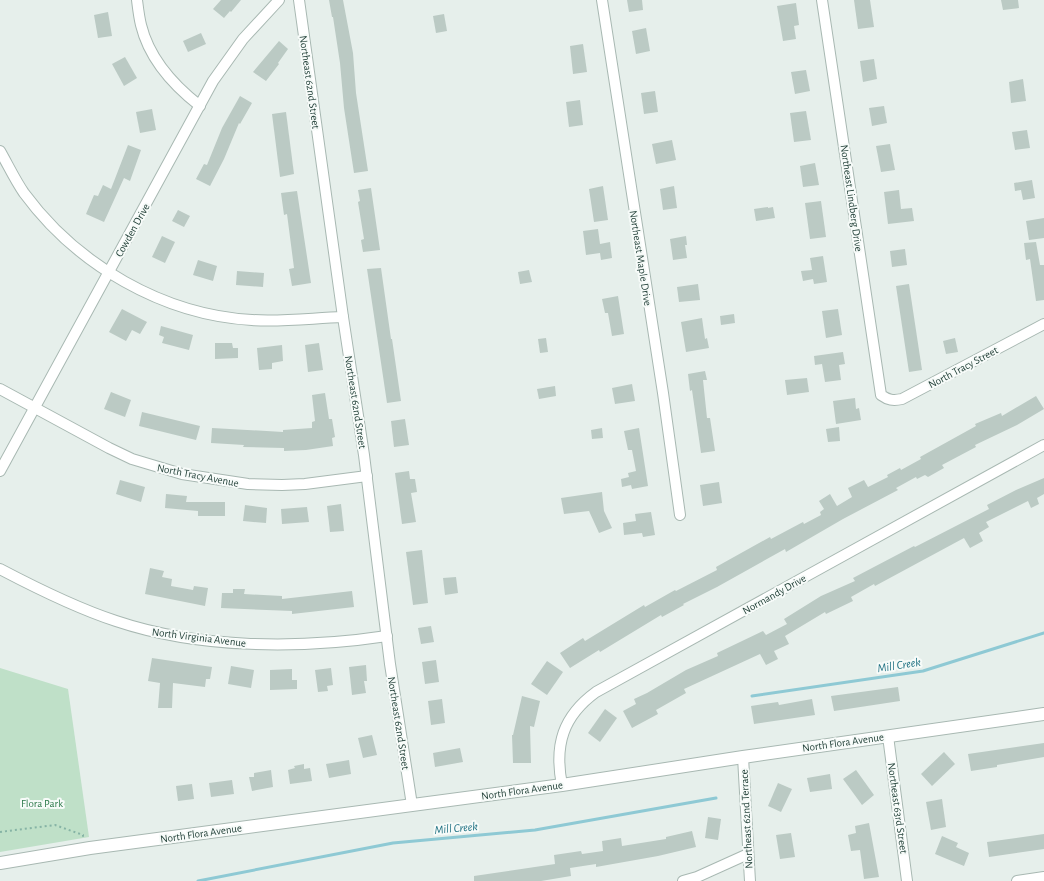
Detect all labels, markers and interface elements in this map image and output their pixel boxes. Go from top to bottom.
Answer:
street label: Northeast 62nd Street [298,35,322,130]
street label: Northeast Lindberg Drive [839,144,864,252]
street label: Cowden Drive [113,202,152,259]
street label: Northeast Maple Drive [628,209,653,307]
street label: North Tracy Street [927,344,1000,390]
street label: Northeast 62nd Street [343,355,368,450]
street label: North Tracy Avenue [156,462,240,489]
street label: Normandy Drive [741,572,808,616]
street label: North Virginia Avenue [151,626,247,649]
water label: Mill Creek [877,656,922,674]
street label: Northeast 62nd Street [386,676,411,771]
street label: North Flora Avenue [802,731,885,754]
street label: Northeast 63rd Street [886,762,909,855]
street label: Northeast 62nd Terrace [738,769,755,869]
street label: North Flora Avenue [481,779,564,802]
park label: Flora Park [21,798,63,809]
water label: Mill Creek [434,820,479,836]
street label: North Flora Avenue [160,822,243,845]

